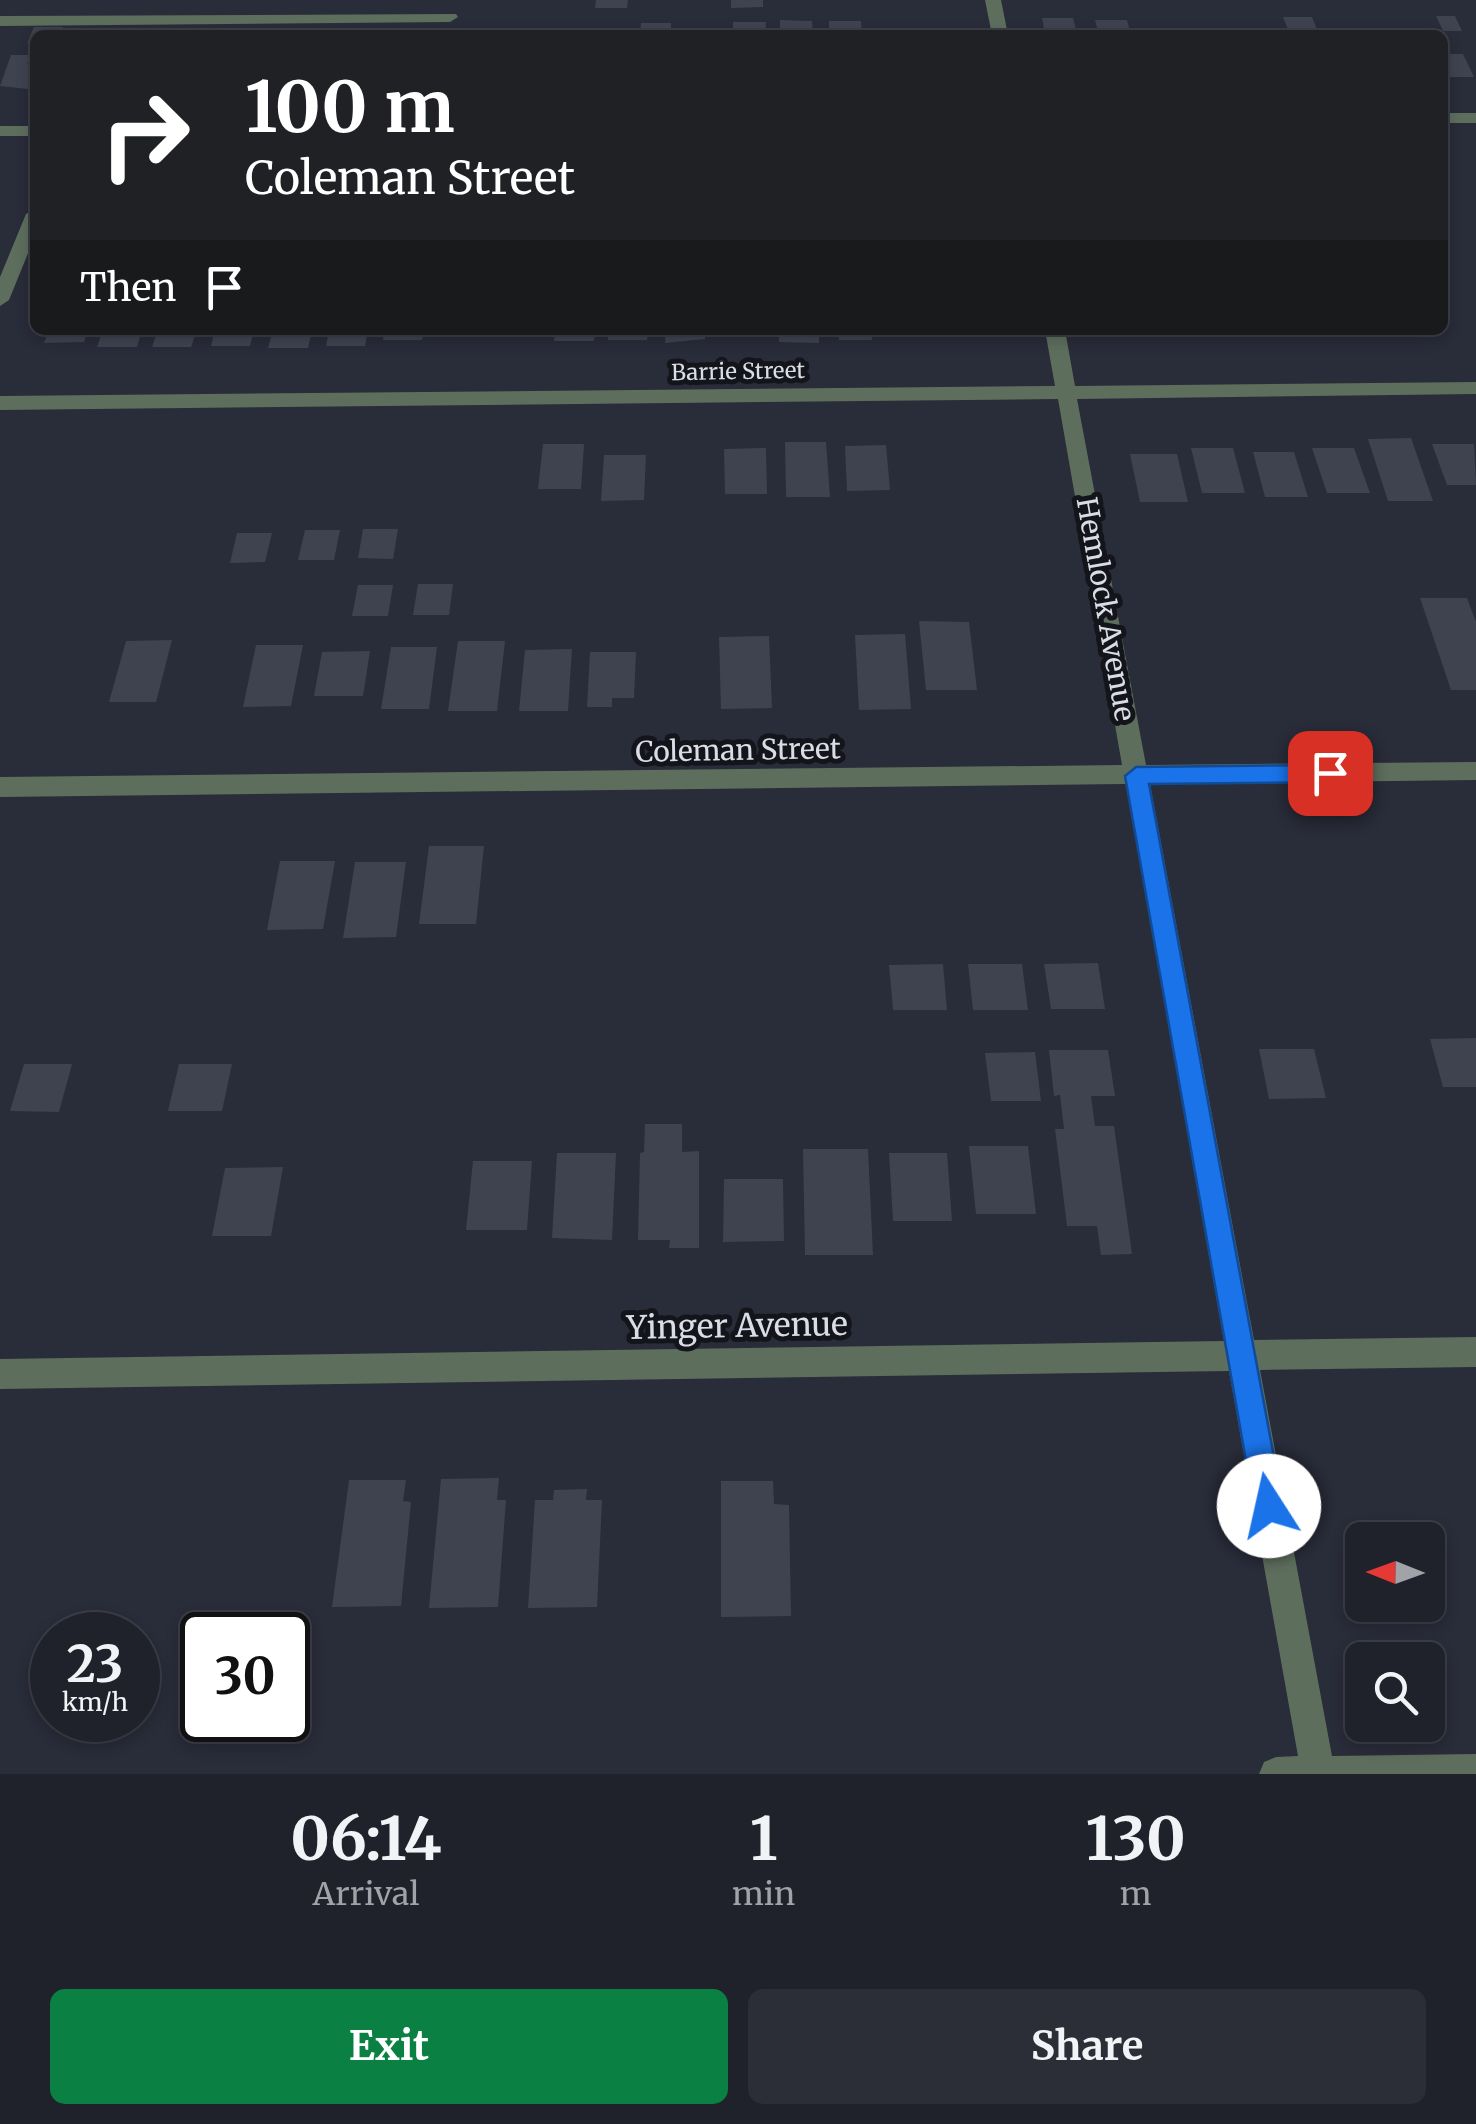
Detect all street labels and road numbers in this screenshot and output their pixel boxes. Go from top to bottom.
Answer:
street label: Barrie Street [671,356,806,386]
street label: Hemlock Avenue [1069,494,1143,724]
street label: Coleman Street [635,730,841,770]
street label: Yinger Avenue [625,1304,848,1348]

